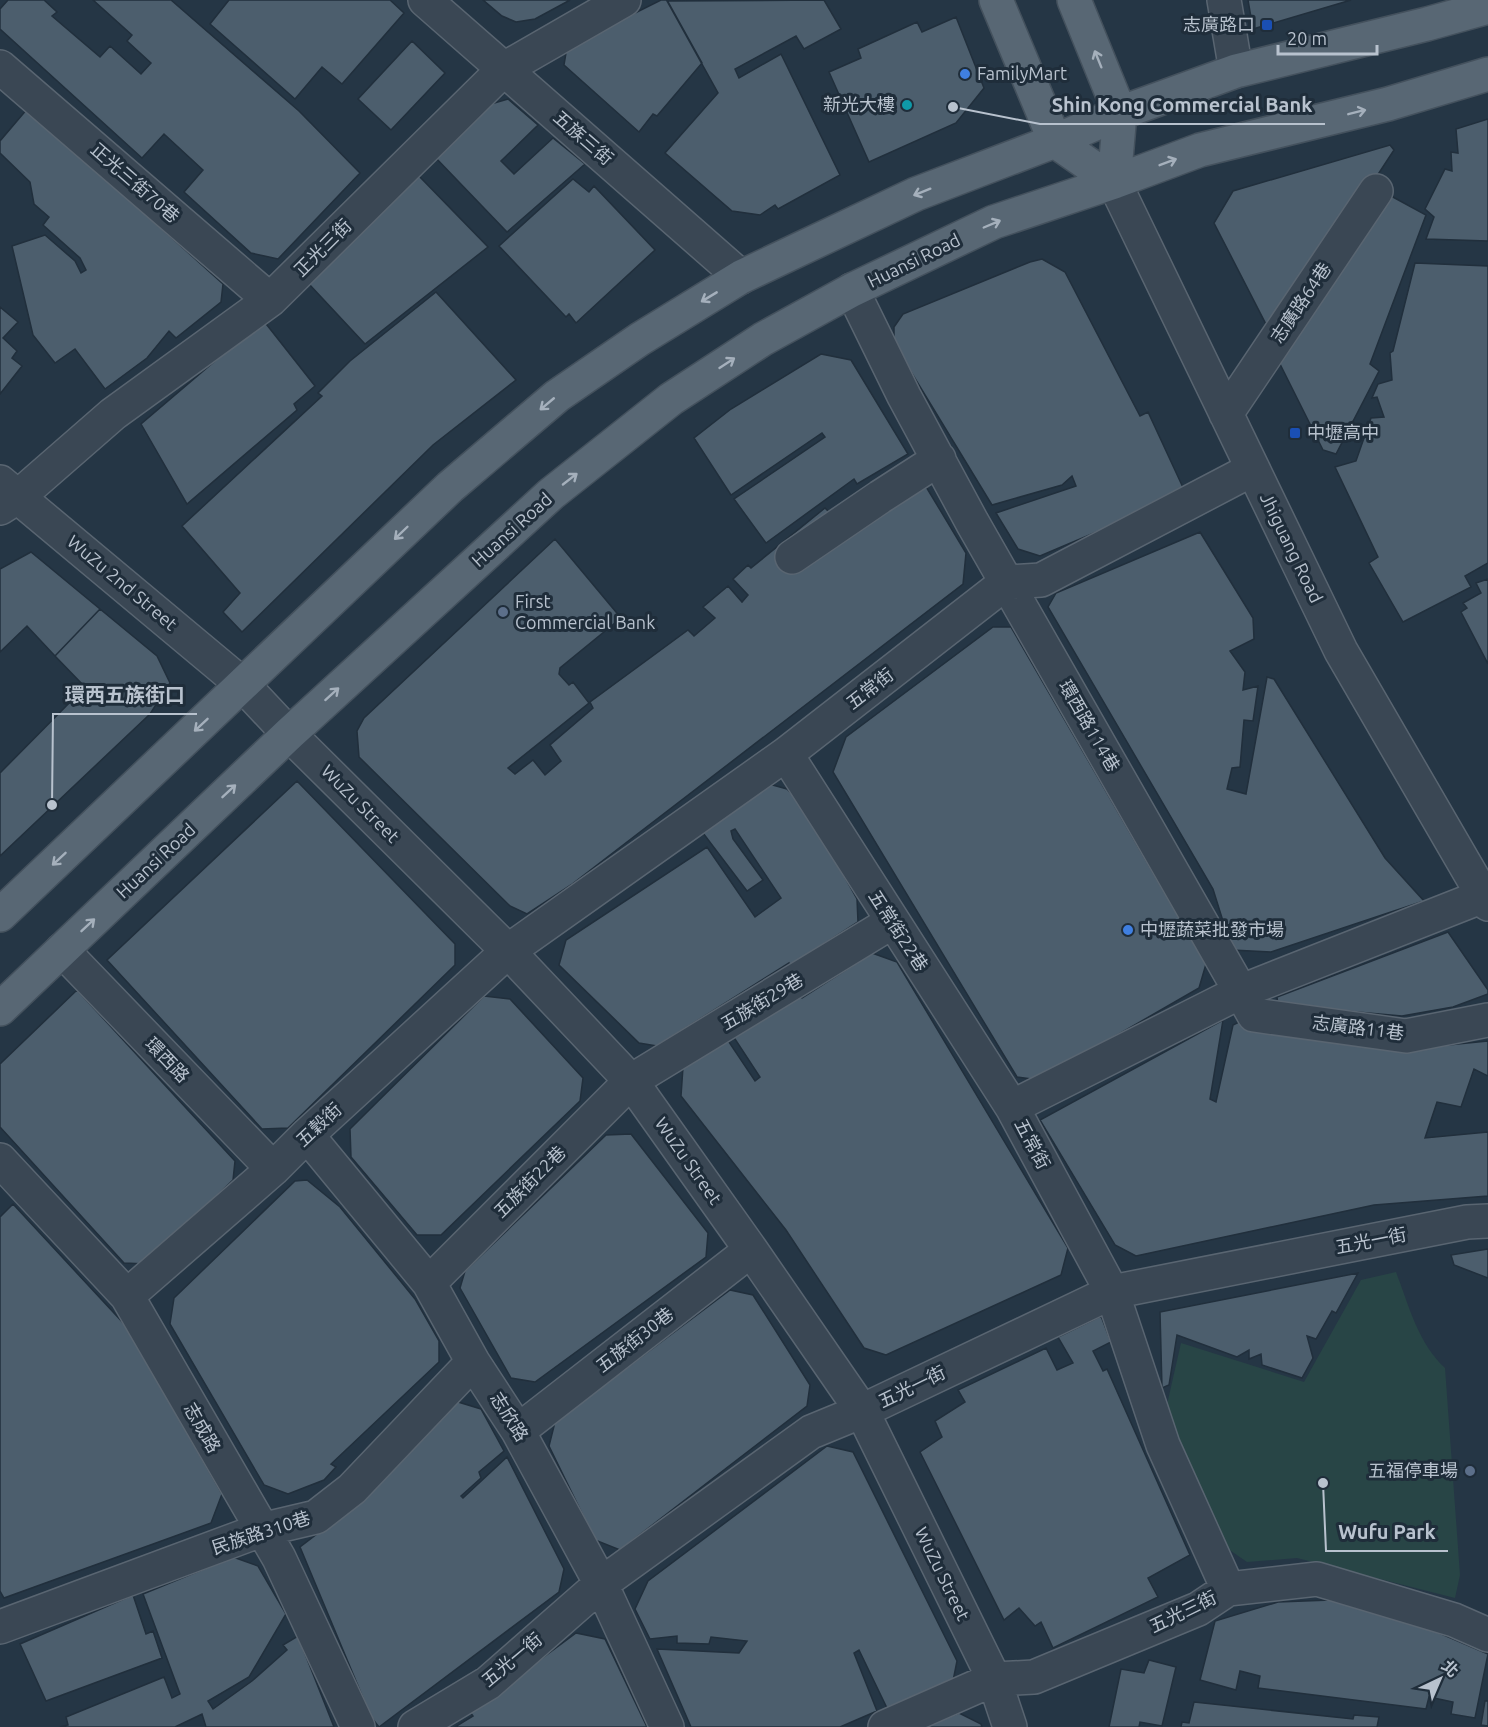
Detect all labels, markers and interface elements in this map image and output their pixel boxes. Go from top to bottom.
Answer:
place label: 志廣路口 [1183,14,1255,34]
marker: 志廣路口 [1260,18,1274,32]
scale bar [1278,18,1377,56]
text: 20 m [1287,28,1327,48]
one-way arrow [1092,50,1103,69]
place label: FamilyMart [977,63,1067,83]
marker: FamilyMart [958,67,972,81]
callout: Shin Kong Commercial Bank [1040,86,1325,124]
text: Shin Kong Commercial Bank [1052,93,1312,116]
place label: 新光大樓 [823,94,895,114]
marker: 新光大樓 [900,98,914,112]
one-way arrow [1347,105,1366,117]
street label: 五族三街 [550,106,617,168]
street label: 正光三街70巷 [87,139,184,226]
one-way arrow [1159,155,1177,166]
one-way arrow [913,187,931,198]
street label: 正光三街 [290,215,355,280]
one-way arrow [983,217,1001,228]
street label: Huansi Road [864,229,963,291]
street label: 志廣路64巷 [1266,259,1334,346]
one-way arrow [701,291,718,303]
one-way arrow [718,356,735,369]
one-way arrow [540,397,555,411]
place label: 中壢高中 [1307,422,1379,442]
marker: 中壢高中 [1288,426,1302,440]
one-way arrow [562,472,578,485]
street label: Huansi Road [467,488,555,570]
street label: Jhiguang Road [1257,489,1327,606]
one-way arrow [393,526,408,541]
street label: WuZu 2nd Street [64,531,181,634]
place label: First Commercial Bank [515,591,655,632]
marker: First Commercial Bank [496,605,510,619]
street label: 五常街 [842,664,897,713]
callout: 環西五族街口 [53,676,197,714]
street label: 環西路114巷 [1056,676,1124,775]
text: 環西五族街口 [65,683,185,706]
one-way arrow [325,687,340,701]
one-way arrow [193,718,208,732]
street label: WuZu Street [318,760,404,846]
one-way arrow [222,784,237,798]
street label: Huansi Road [112,819,199,902]
one-way arrow [52,852,67,867]
street label: 五常街22巷 [865,886,932,975]
one-way arrow [80,918,95,932]
place label: 中壢蔬菜批發市場 [1140,919,1284,939]
marker: 中壢蔬菜批發市場 [1121,923,1135,937]
street label: 五族街29巷 [717,969,806,1033]
street label: 志廣路11巷 [1311,1011,1405,1043]
street label: 環西路 [142,1033,194,1086]
street label: 五穀街 [292,1099,345,1150]
street label: WuZu Street [652,1113,726,1208]
street label: 五常街 [1011,1115,1054,1172]
street label: 五族街22巷 [490,1142,569,1221]
street label: 五光一街 [1334,1223,1408,1257]
street label: 五族街30巷 [592,1303,677,1376]
street label: 五光一街 [875,1361,948,1411]
street label: 志欣路 [487,1388,533,1445]
street label: 志成路 [181,1399,225,1456]
place label: 五福停車場 [1368,1460,1458,1480]
marker: 五福停車場 [1463,1464,1477,1478]
street label: 民族路310巷 [209,1507,313,1557]
callout: Wufu Park [1326,1513,1448,1551]
text: Wufu Park [1338,1520,1436,1543]
street label: WuZu Street [912,1524,974,1624]
street label: 五光三街 [1146,1586,1219,1636]
street label: 五光一街 [477,1628,545,1690]
north arrow [1410,1649,1470,1709]
text: 北 [1438,1656,1462,1680]

